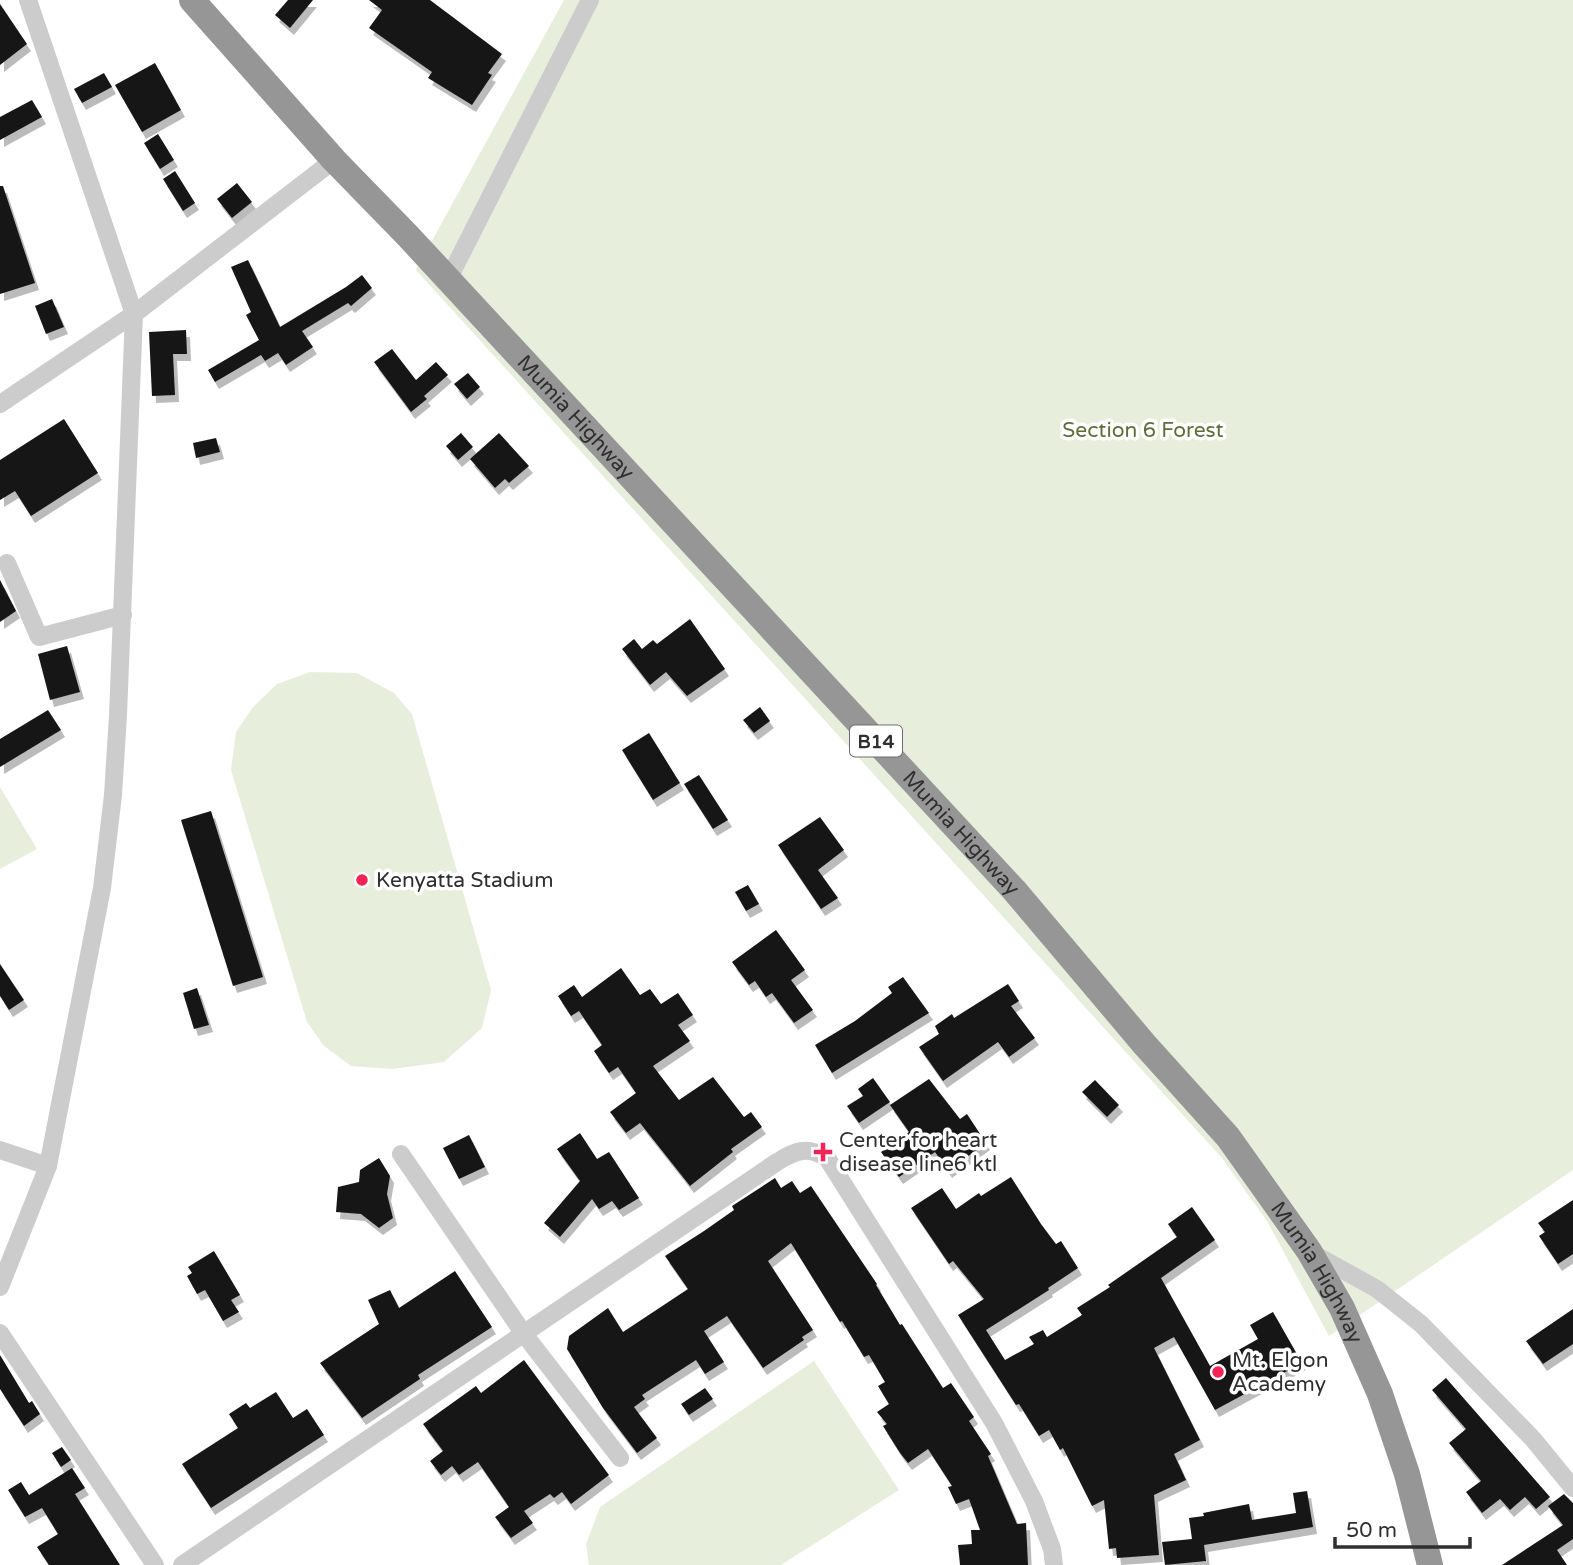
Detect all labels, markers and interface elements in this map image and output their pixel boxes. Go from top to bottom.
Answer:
street label: Mumia Highway [512,350,639,485]
park label: Section 6 Forest [1062,418,1224,443]
road number: B14 [850,726,902,756]
street label: Mumia Highway [897,766,1025,901]
place label: Kenyatta Stadium [376,868,553,893]
marker: Kenyatta Stadium [354,872,370,888]
place label: Center for heart disease line6 ktl [839,1128,997,1177]
marker: Center for heart disease line6 ktl [813,1142,833,1162]
street label: Mumia Highway [1265,1197,1368,1347]
place label: Mt. Elgon Academy [1232,1348,1328,1397]
marker: Mt. Elgon Academy [1210,1364,1226,1380]
scale bar [1335,1506,1470,1550]
text: 50 m [1346,1518,1397,1543]

